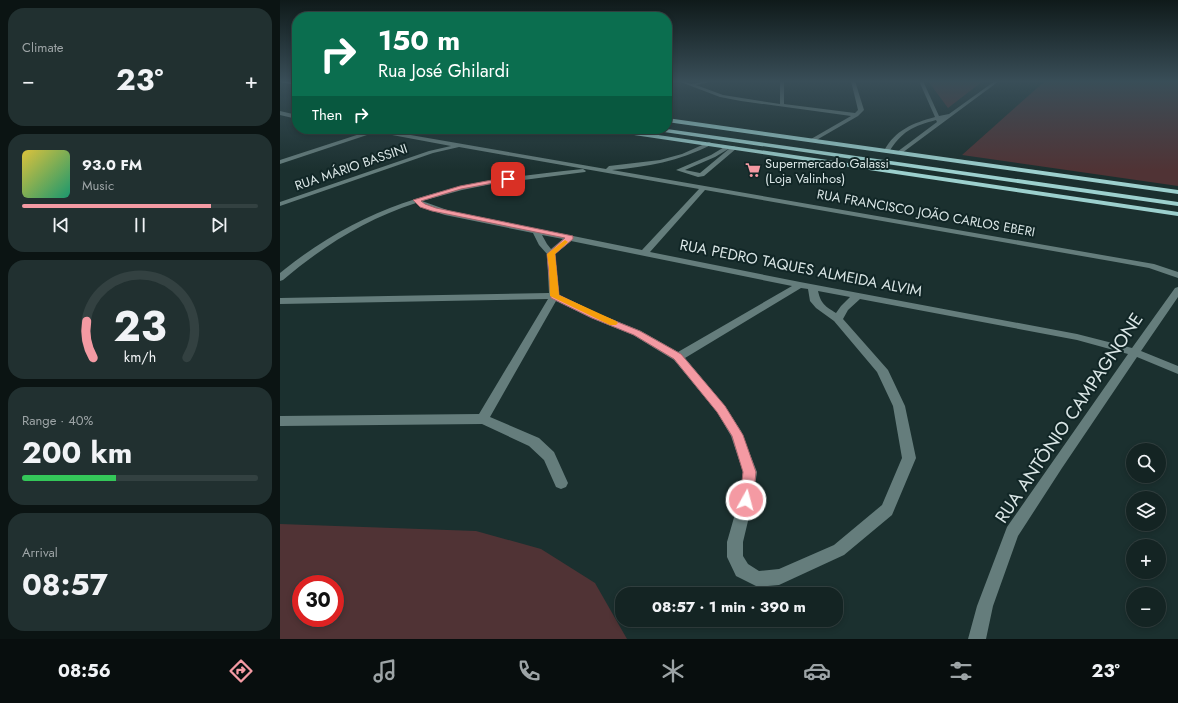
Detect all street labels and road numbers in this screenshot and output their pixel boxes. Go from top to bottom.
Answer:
street label: RUA MÁRIO BASSINI [292,139,410,195]
street label: RUA FRANCISCO JOÃO CARLOS EBERI [815,184,1037,242]
street label: RUA PEDRO TAQUES ALMEIDA ALVIM [678,234,924,302]
street label: RUA ANTÔNIO CAMPAGNONE [989,308,1149,528]

